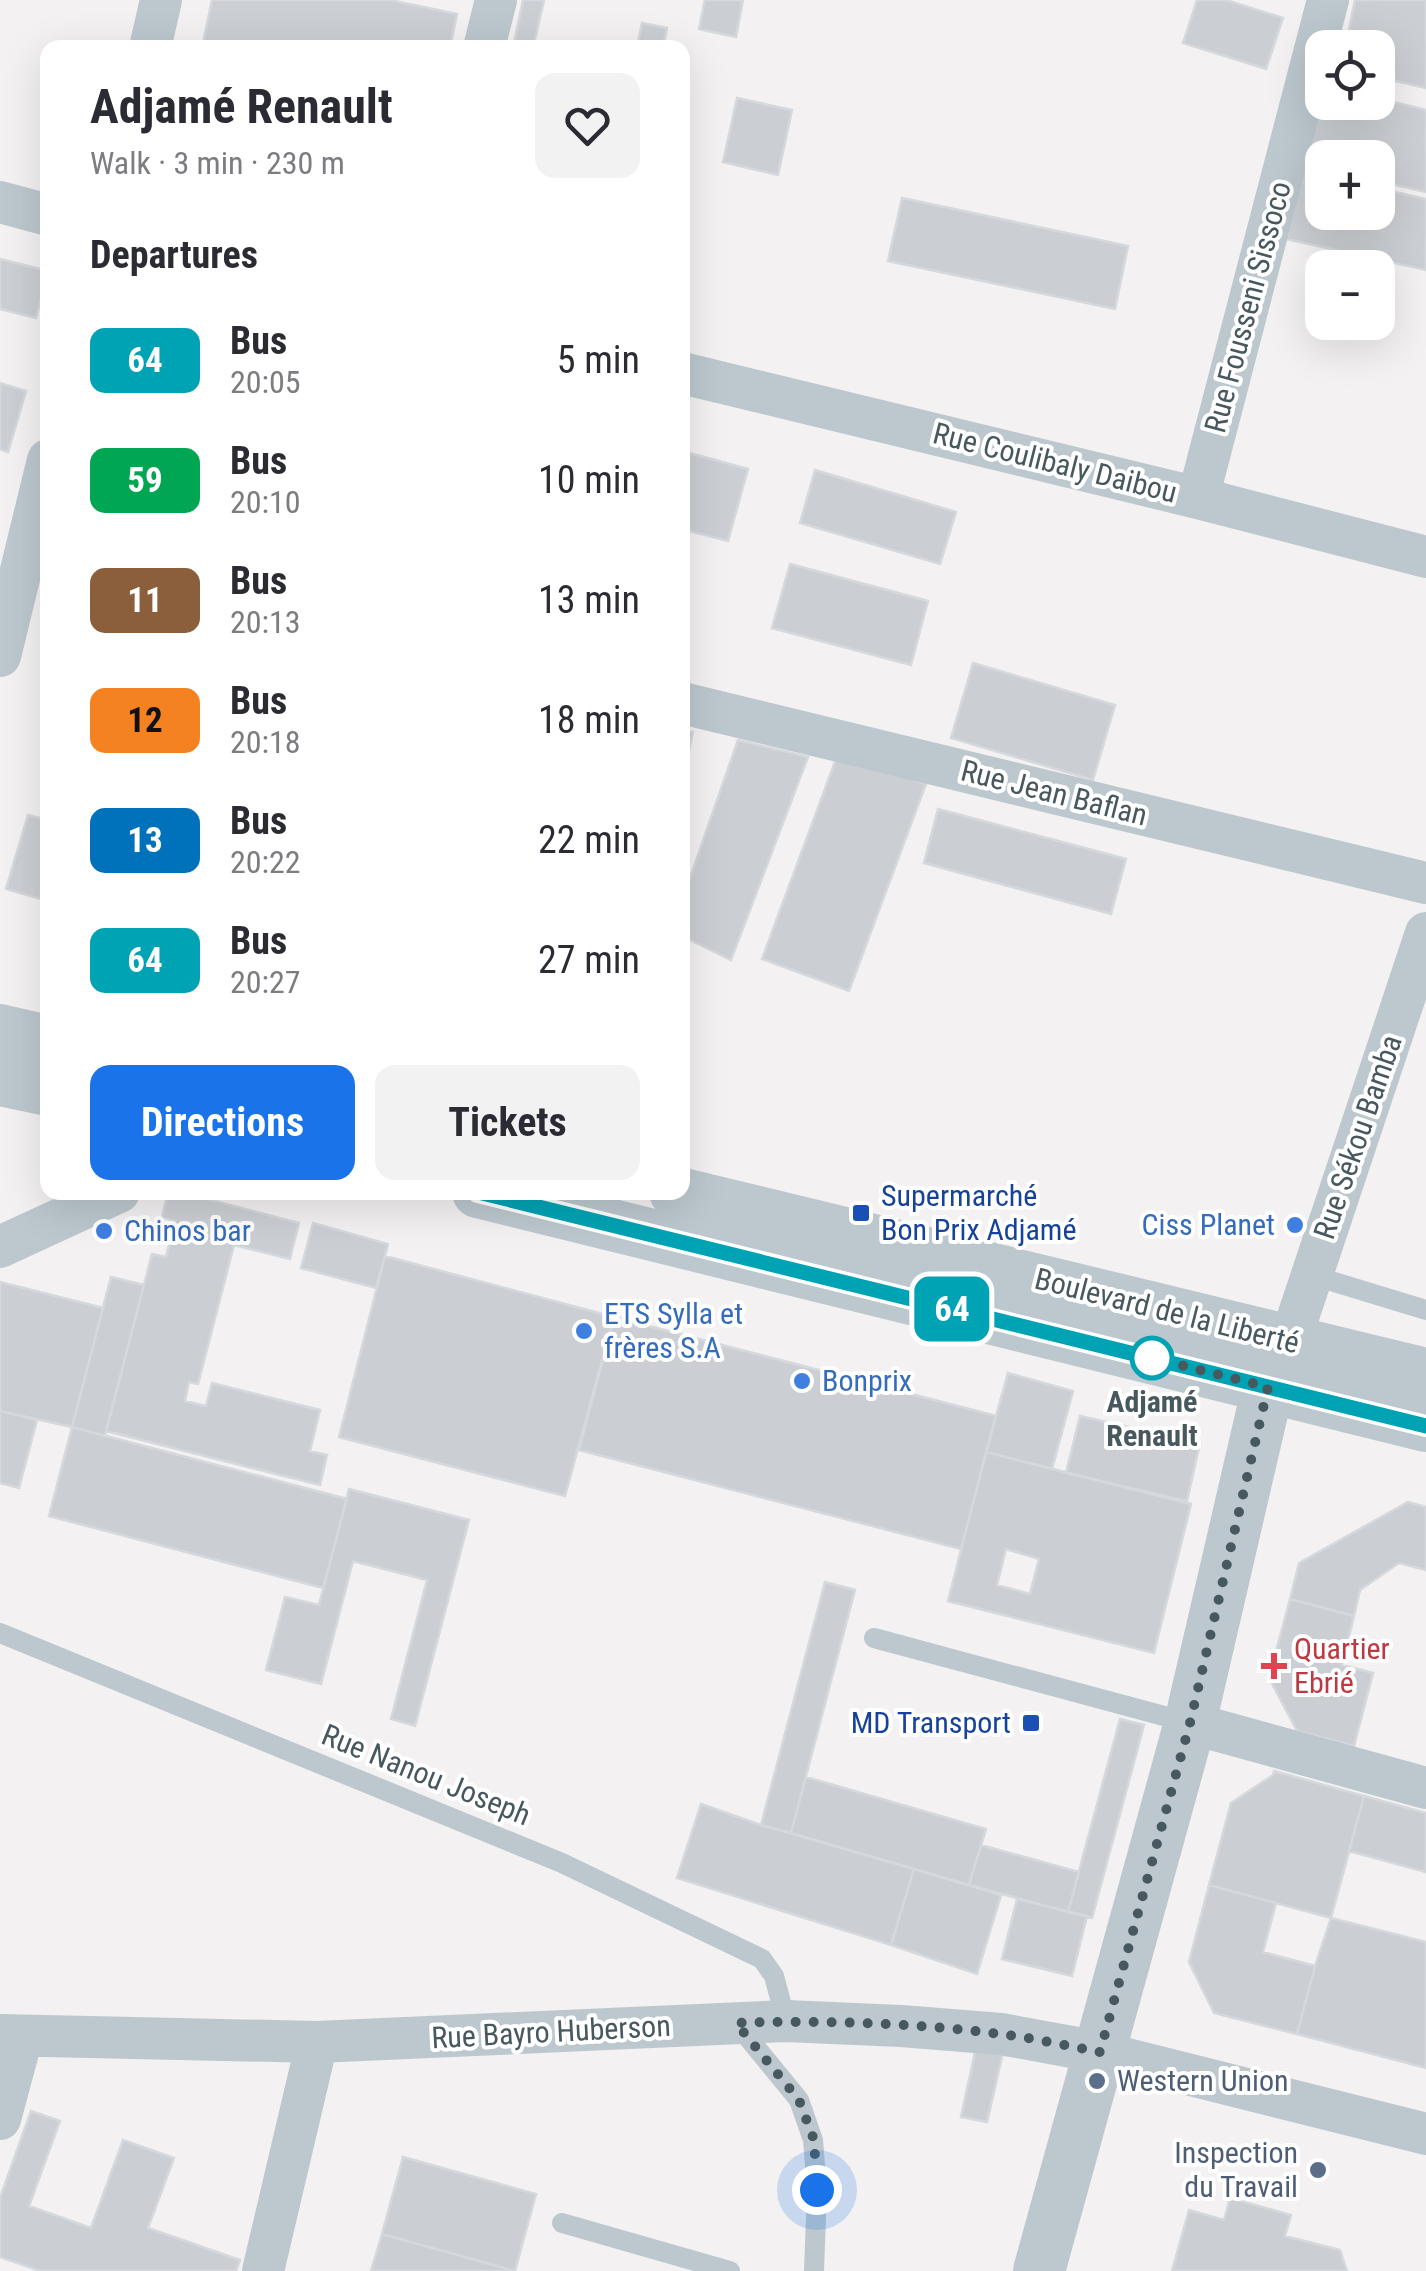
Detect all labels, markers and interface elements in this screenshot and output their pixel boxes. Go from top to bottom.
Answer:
map controls [1305,30,1395,340]
button: locate [1305,30,1395,120]
button: heart [535,73,640,178]
text: Adjamé Renault [90,78,393,135]
button: + [1305,140,1395,230]
text: Walk · 3 min · 230 m [90,144,345,182]
street label: Rue Fousseni Sissoco [1197,177,1298,436]
text: Departures [90,233,258,277]
button: − [1305,250,1395,340]
text: Bus [230,319,287,363]
text: 5 min [557,338,640,382]
text: 64 [127,340,163,381]
text: 20:05 [230,363,301,401]
street label: Rue Coulibaly Daibou [930,415,1181,510]
text: Bus [230,439,287,483]
text: 10 min [538,458,640,502]
text: 59 [127,460,163,501]
text: 20:10 [230,483,301,521]
text: Bus [230,559,287,603]
text: 13 min [538,578,640,622]
text: 11 [127,580,163,621]
text: 20:13 [230,603,301,641]
text: Bus [230,679,287,723]
text: 18 min [538,698,640,742]
text: 12 [127,700,163,741]
text: 20:18 [230,723,301,761]
street label: Rue Jean Baflan [957,752,1151,833]
text: Bus [230,799,287,843]
text: 22 min [538,818,640,862]
text: 13 [127,820,163,861]
text: 20:22 [230,843,301,881]
text: Bus [230,919,287,963]
text: 27 min [538,938,640,982]
text: 64 [127,940,163,981]
text: 20:27 [230,963,301,1001]
street label: Rue Sékou Bamba [1306,1030,1409,1243]
button: Directions [90,1065,355,1180]
button: Tickets [375,1065,640,1180]
place label: Supermarché Bon Prix Adjamé [881,1178,1076,1247]
marker: Supermarché Bon Prix Adjamé [850,1202,872,1224]
place label: Ciss Planet [1142,1207,1275,1242]
place label: Chinos bar [124,1213,251,1248]
marker: Ciss Planet [1284,1214,1306,1236]
marker: Chinos bar [93,1220,115,1242]
street label: Boulevard de la Liberté [1031,1261,1303,1360]
line badge: 64 [907,1276,997,1342]
text: 64 [934,1289,970,1330]
place label: ETS Sylla et frères S.A [604,1296,743,1365]
marker: ETS Sylla et frères S.A [573,1320,595,1342]
marker: Adjamé Renault [1131,1337,1173,1379]
place label: Bonprix [822,1363,912,1398]
marker: Bonprix [791,1370,813,1392]
place label: Adjamé Renault [1106,1384,1198,1453]
place label: Quartier Ebrié [1294,1631,1390,1700]
marker: Quartier Ebrié [1263,1655,1285,1677]
place label: MD Transport [851,1705,1011,1740]
marker: MD Transport [1020,1712,1042,1734]
street label: Rue Nanou Joseph [317,1717,536,1832]
street label: Rue Bayro Huberson [430,2008,672,2055]
place label: Western Union [1117,2063,1289,2098]
marker: Western Union [1086,2070,1108,2092]
place label: Inspection du Travail [1174,2135,1298,2204]
marker: Inspection du Travail [1307,2159,1329,2181]
your location [792,2165,842,2215]

